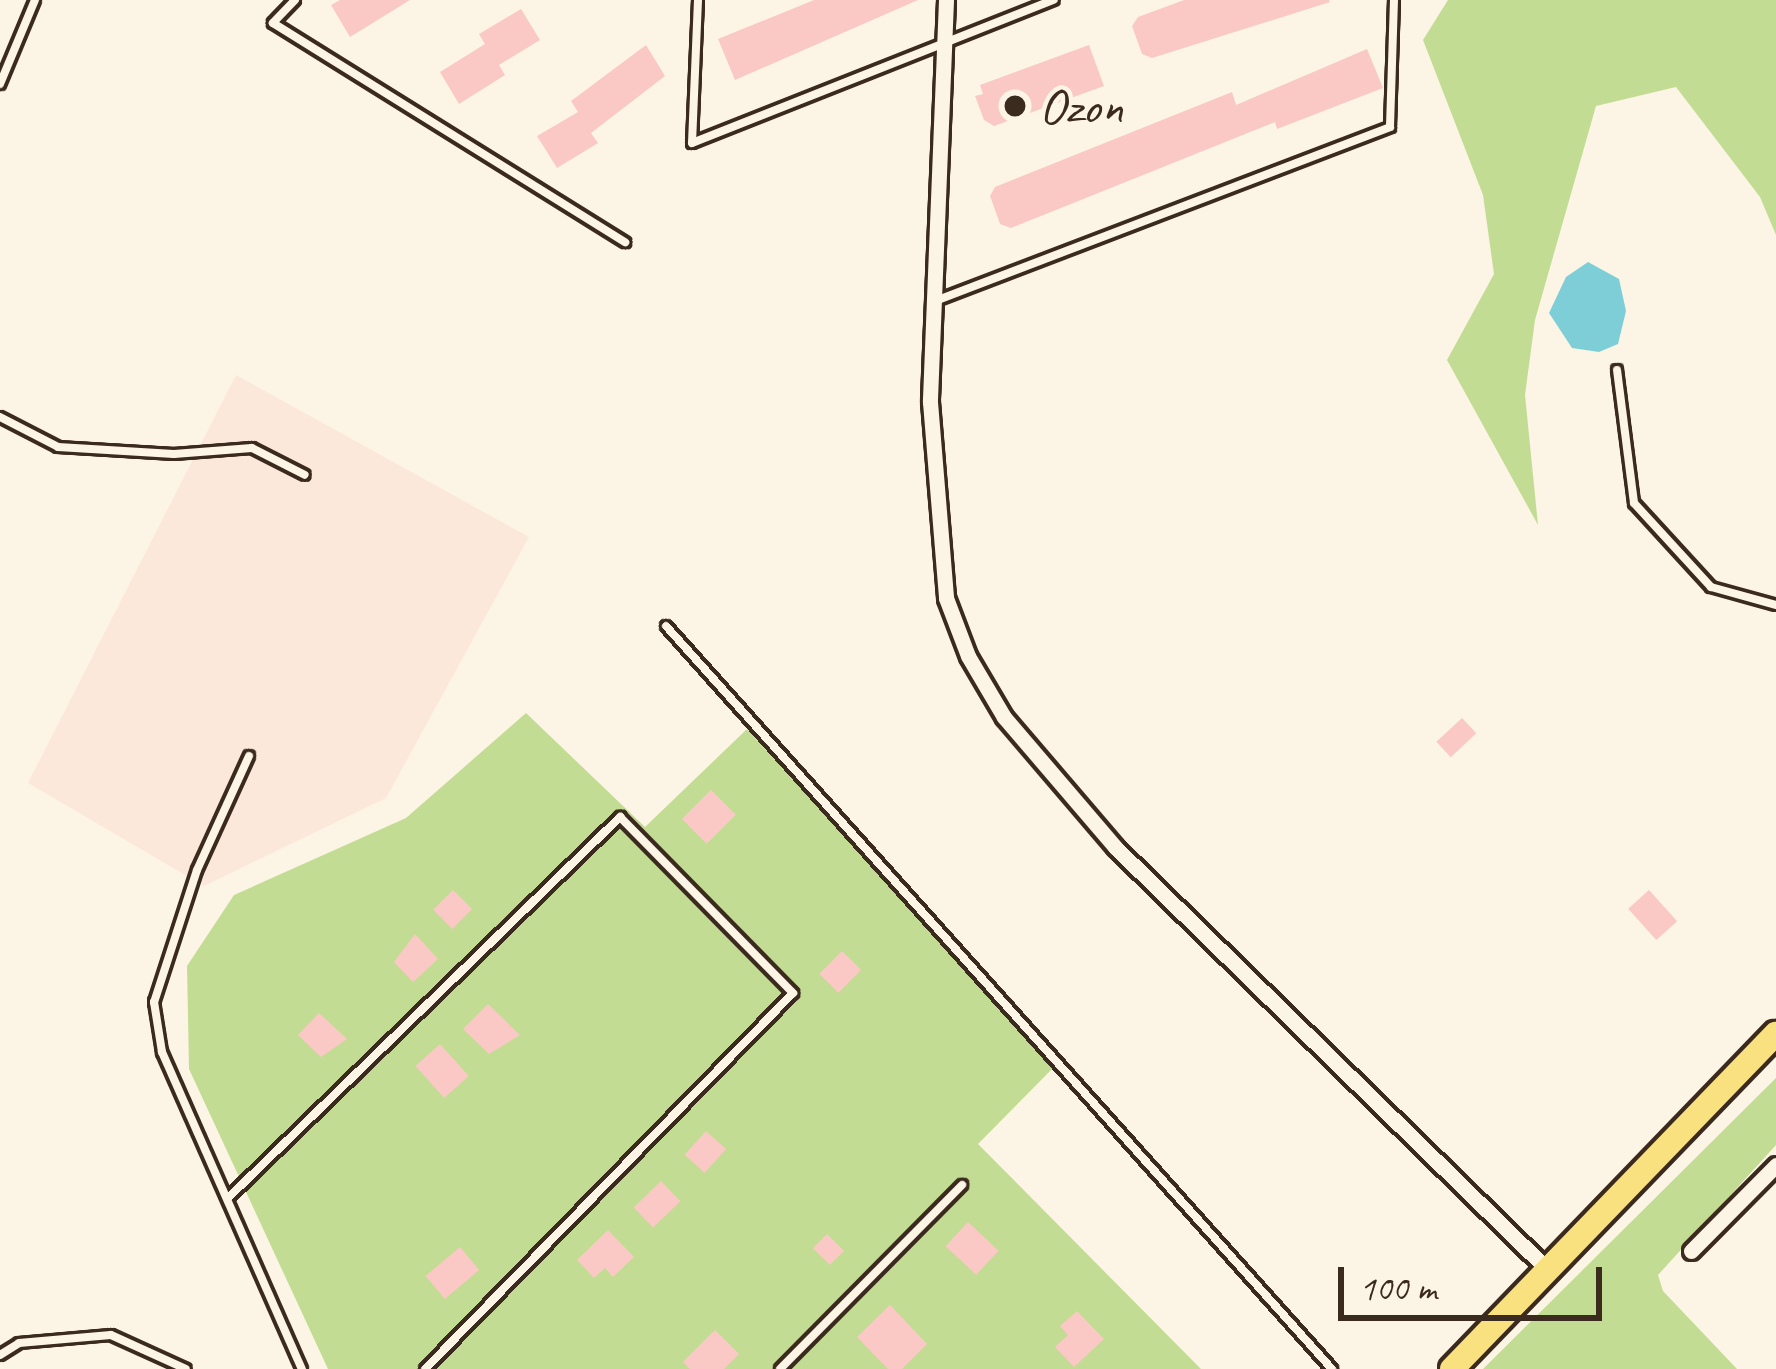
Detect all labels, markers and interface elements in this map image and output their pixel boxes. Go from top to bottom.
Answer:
place label: Ozon [1039,75,1123,137]
marker: Ozon [1002,93,1028,119]
scale bar [1344,1243,1608,1317]
text: 100 m [1359,1265,1436,1311]

